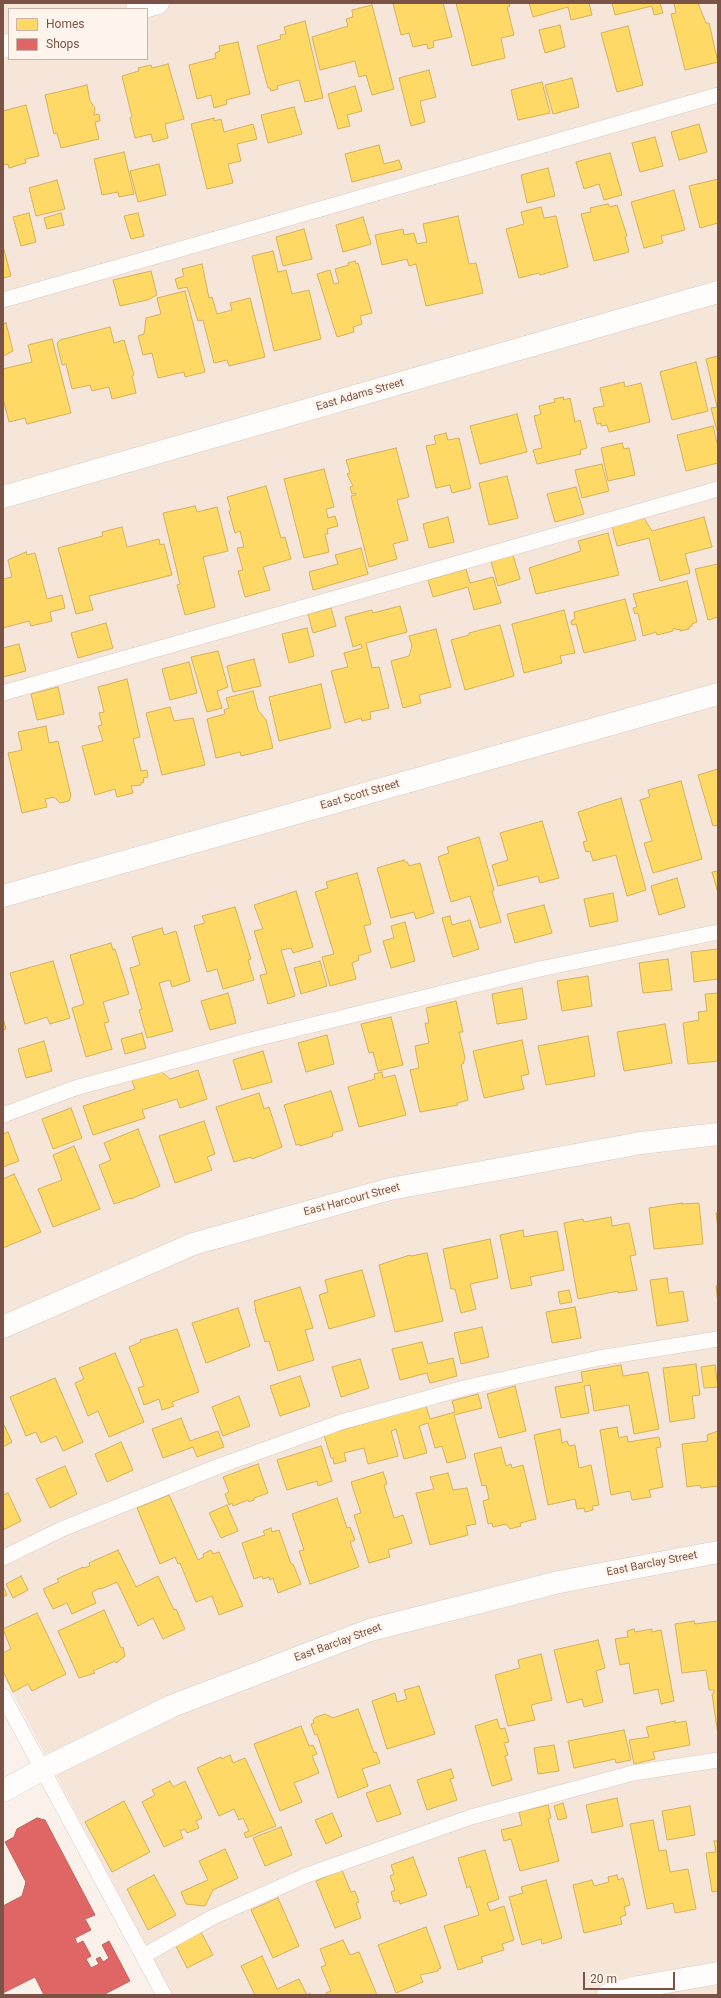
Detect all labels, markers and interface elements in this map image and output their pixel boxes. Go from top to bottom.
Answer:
legend [8,8,148,60]
text: Homes [46,17,84,31]
text: Shops [46,37,80,51]
street label: East Adams Street [315,376,405,414]
street label: East Scott Street [319,777,401,813]
street label: East Harcourt Street [302,1181,402,1219]
street label: East Barclay Street [606,1549,698,1579]
street label: East Barclay Street [293,1621,383,1665]
scale bar [585,1964,677,1990]
text: 20 m [590,1972,617,1986]

